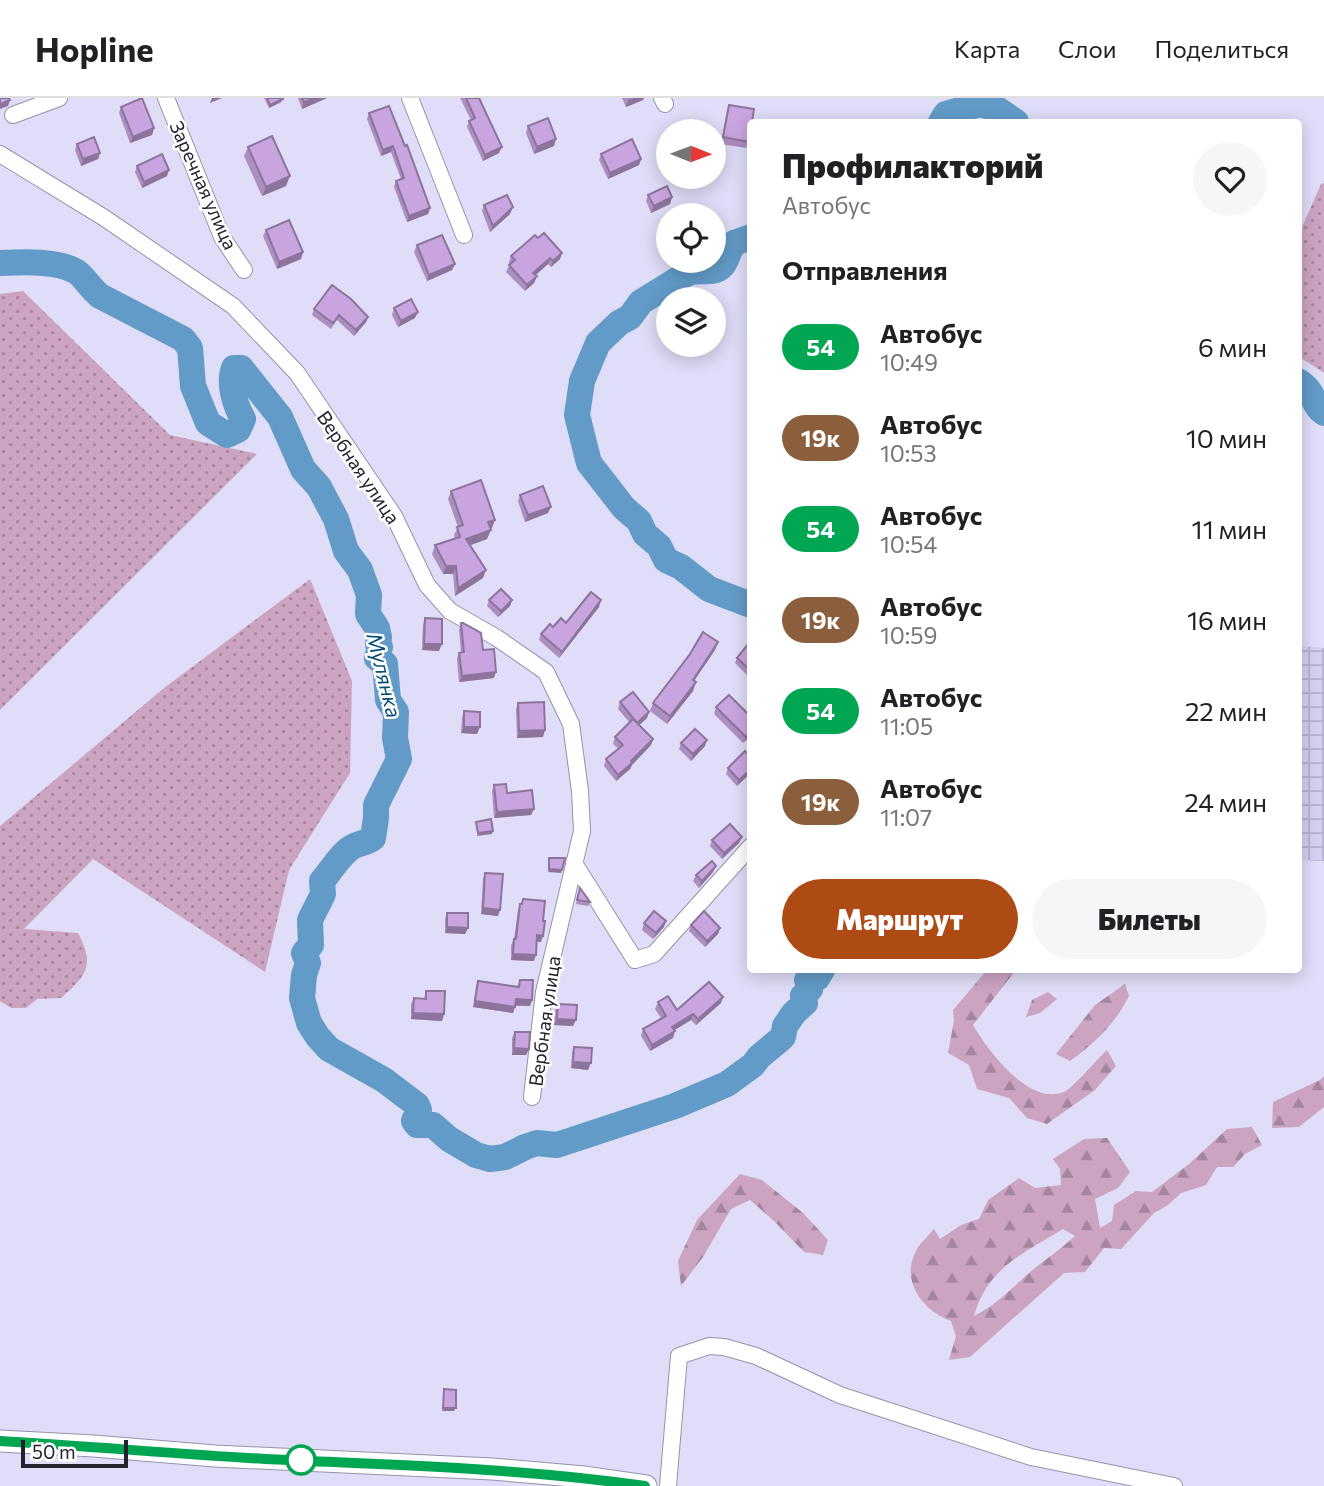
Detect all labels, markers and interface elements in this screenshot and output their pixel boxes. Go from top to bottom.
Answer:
text: Hopline [35,28,154,69]
text: Карта [954,34,1020,63]
text: Слои [1058,34,1116,63]
text: Поделиться [1154,34,1289,63]
street label: Заречная улица [165,117,243,253]
north arrow [656,119,726,189]
map controls [656,119,726,357]
button: heart [1193,142,1267,216]
text: Профилакторий [782,144,1043,185]
text: Автобус [782,191,871,219]
button: locate [656,203,726,273]
text: Отправления [782,254,948,285]
button: layers [656,287,726,357]
text: Автобус [880,317,982,348]
text: 6 мин [1198,331,1267,362]
text: 54 [806,332,835,361]
text: 10:49 [880,348,938,376]
street label: Вербная улица [313,406,405,528]
text: Автобус [880,408,982,439]
text: 10 мин [1186,422,1267,453]
text: 19к [801,423,840,452]
text: 10:53 [880,439,937,467]
text: Автобус [880,499,982,530]
text: 11 мин [1192,513,1267,544]
text: 54 [806,514,835,543]
text: 10:54 [880,530,937,558]
text: Автобус [880,590,982,621]
text: 16 мин [1187,604,1267,635]
text: 19к [801,605,840,634]
text: 10:59 [880,621,937,649]
water label: Мулянка [362,630,408,720]
text: Автобус [880,681,982,712]
text: 22 мин [1185,695,1267,726]
text: 54 [806,696,835,725]
text: 11:05 [880,712,933,740]
text: Автобус [880,772,982,803]
text: 24 мин [1184,786,1267,817]
text: 19к [801,787,840,816]
text: 11:07 [880,803,932,831]
button: Маршрут [782,879,1018,959]
button: Билеты [1032,879,1267,959]
street label: Вербная улица [523,954,565,1088]
scale bar [21,1437,128,1469]
text: 50 m [32,1440,76,1463]
unlabelled marker [286,1445,316,1475]

